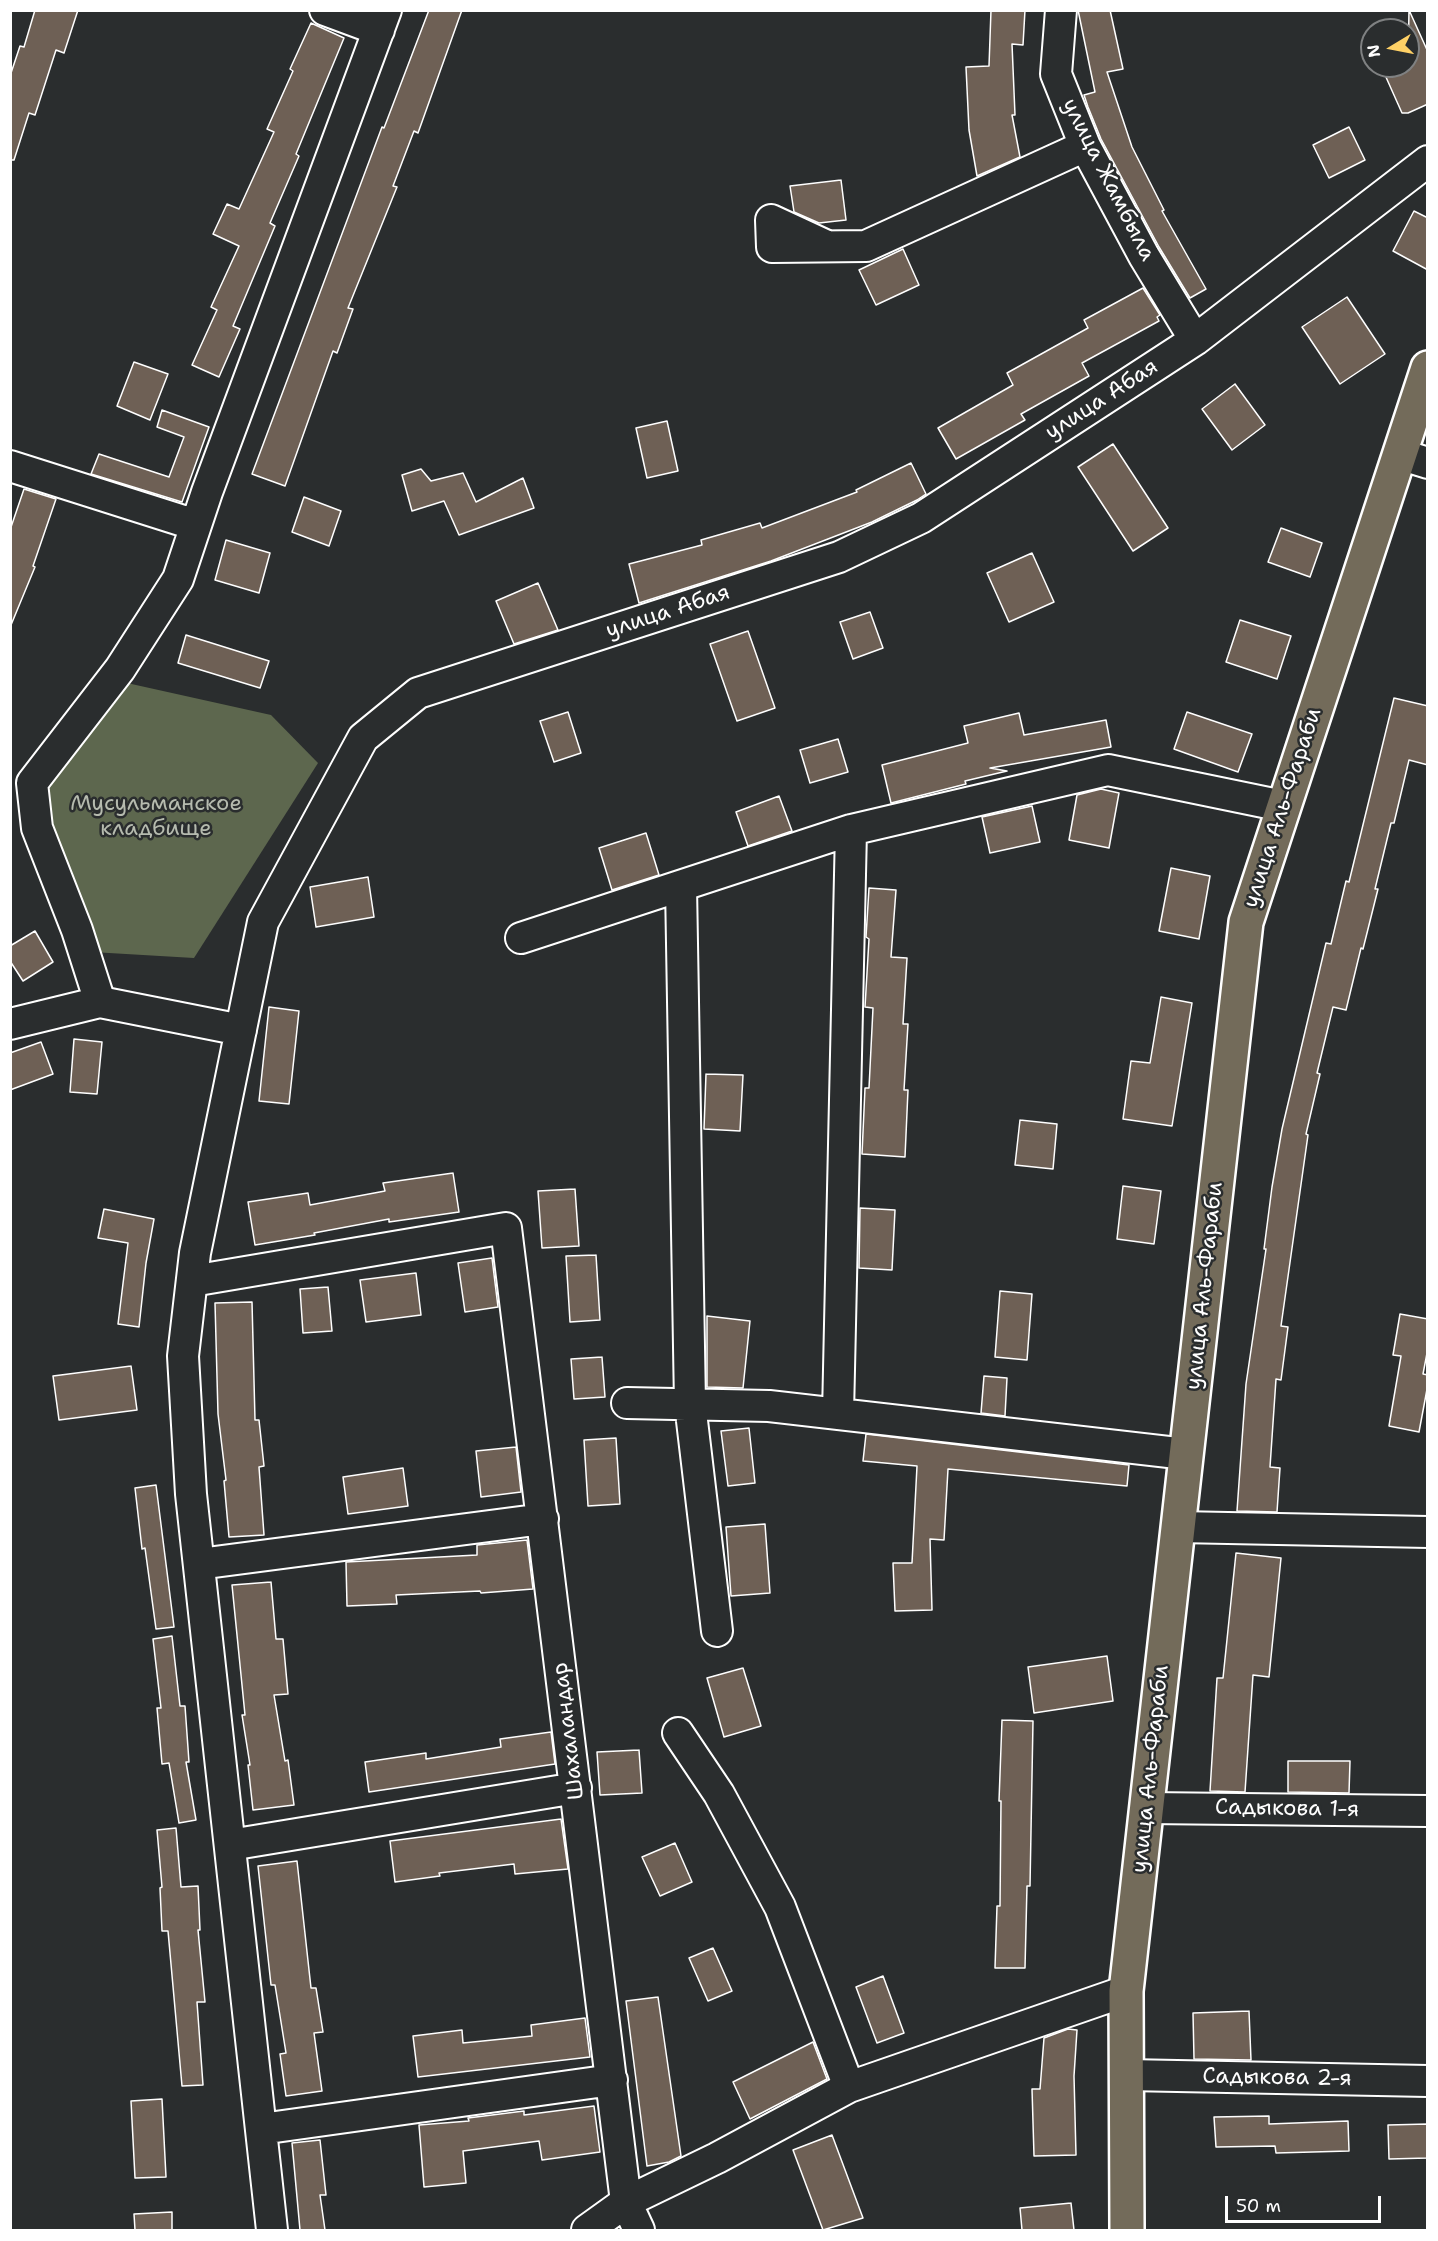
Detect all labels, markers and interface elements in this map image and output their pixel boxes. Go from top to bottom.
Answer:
north arrow [1360,18,1420,78]
text: N [1362,43,1385,59]
street label: улица Жамбыла [1056,94,1160,266]
street label: улица Абая [1041,354,1163,446]
street label: улица Абая [603,580,733,644]
street label: улица Аль-Фараби [1238,705,1328,911]
park label: Мусульманское кладбище [70,791,242,842]
street label: улица Аль-Фараби [1181,1181,1229,1391]
street label: Шахаландар [547,1661,591,1801]
street label: улица Аль-Фараби [1127,1664,1175,1874]
street label: Садыкова 1-я [1215,1795,1359,1823]
street label: Садыкова 2-я [1202,2063,1352,2093]
scale bar [1228,2184,1384,2222]
text: 50 m [1236,2194,1281,2218]

